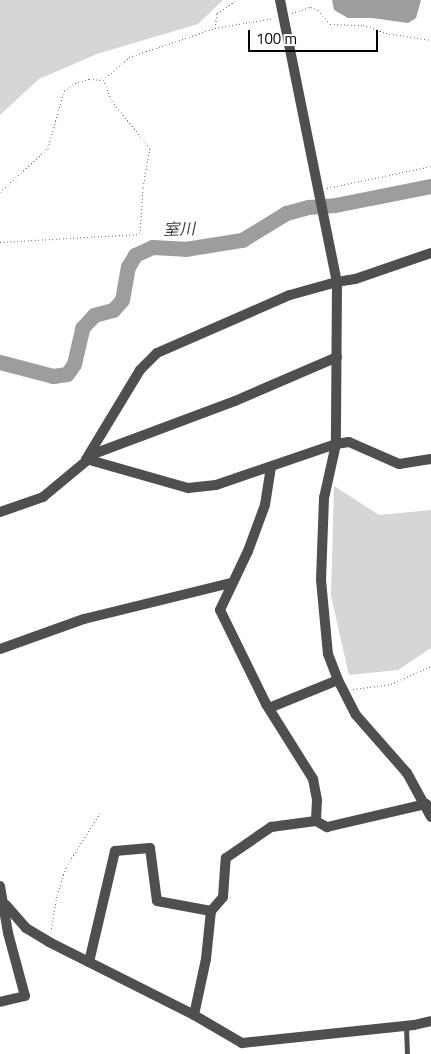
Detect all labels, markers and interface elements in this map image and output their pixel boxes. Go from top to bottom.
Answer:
scale bar [251,20,381,52]
text: 100 m [256,27,297,50]
water label: 室川 [163,219,195,239]

